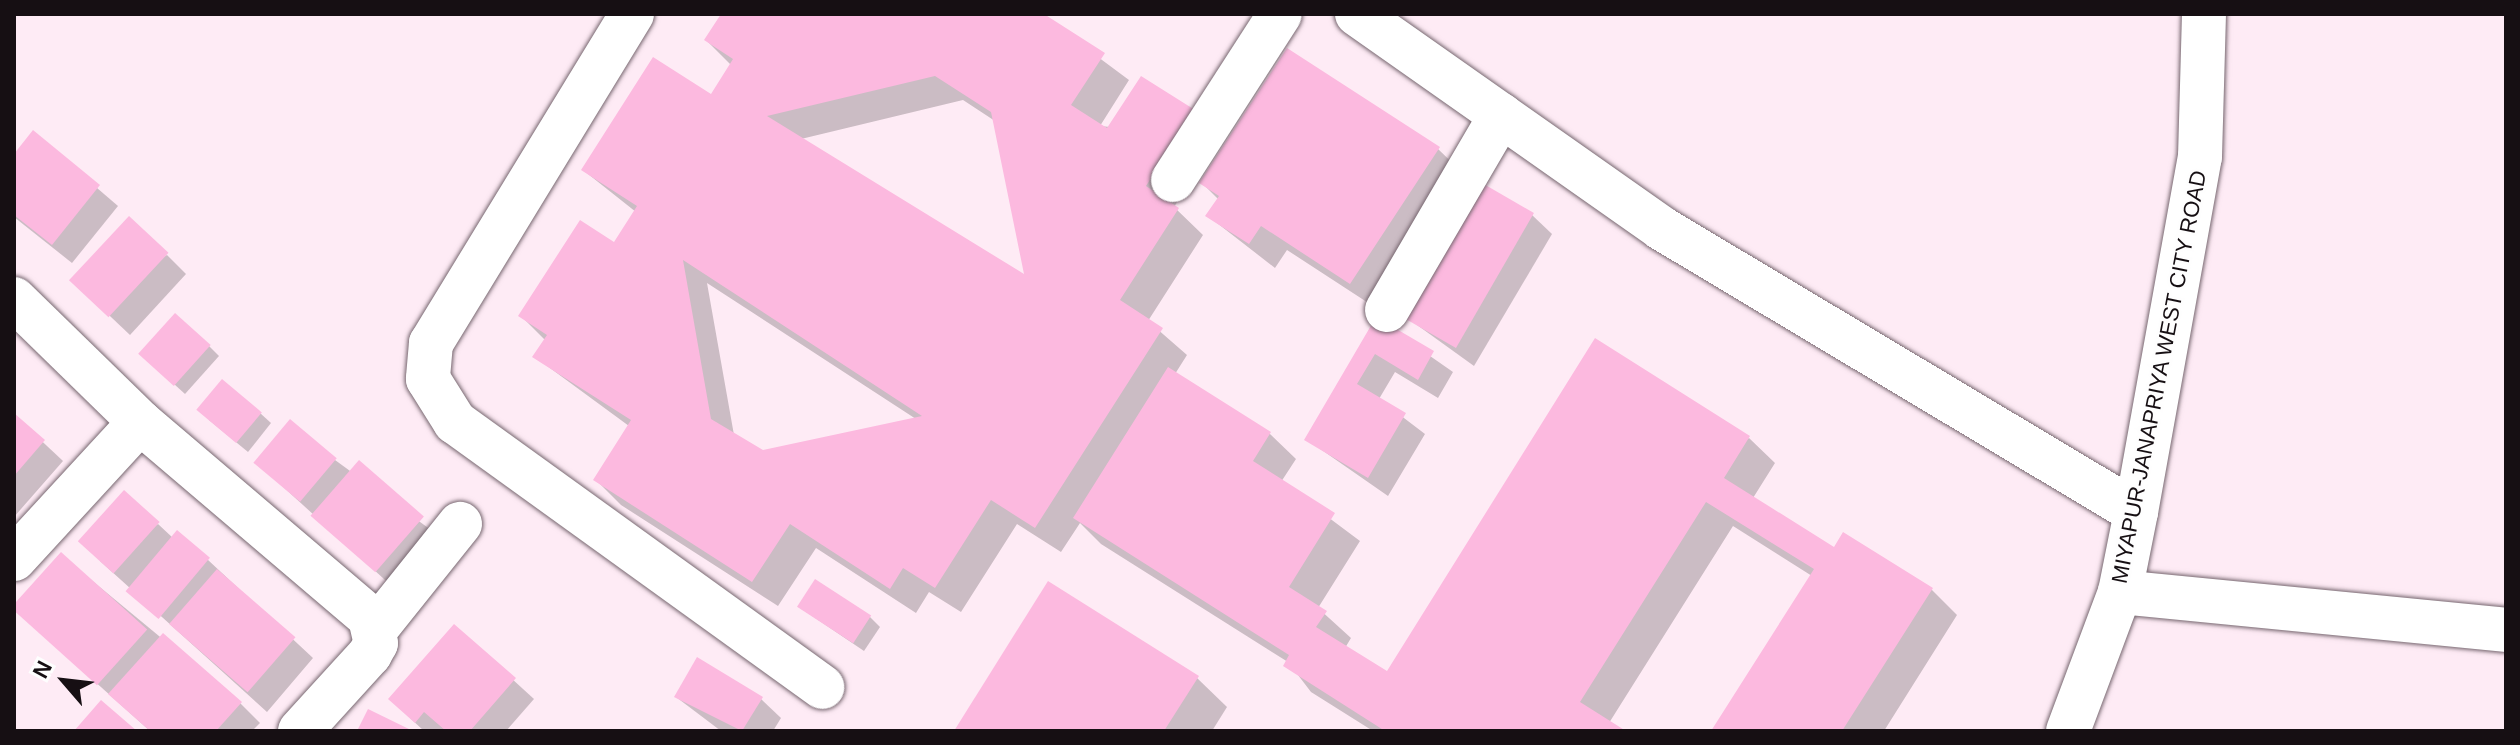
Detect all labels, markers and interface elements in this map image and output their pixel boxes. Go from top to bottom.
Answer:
street label: MIYAPUR-JANAPRIYA WEST CITY ROAD [2106,167,2212,587]
north arrow [24,641,104,721]
text: N [28,657,57,682]

